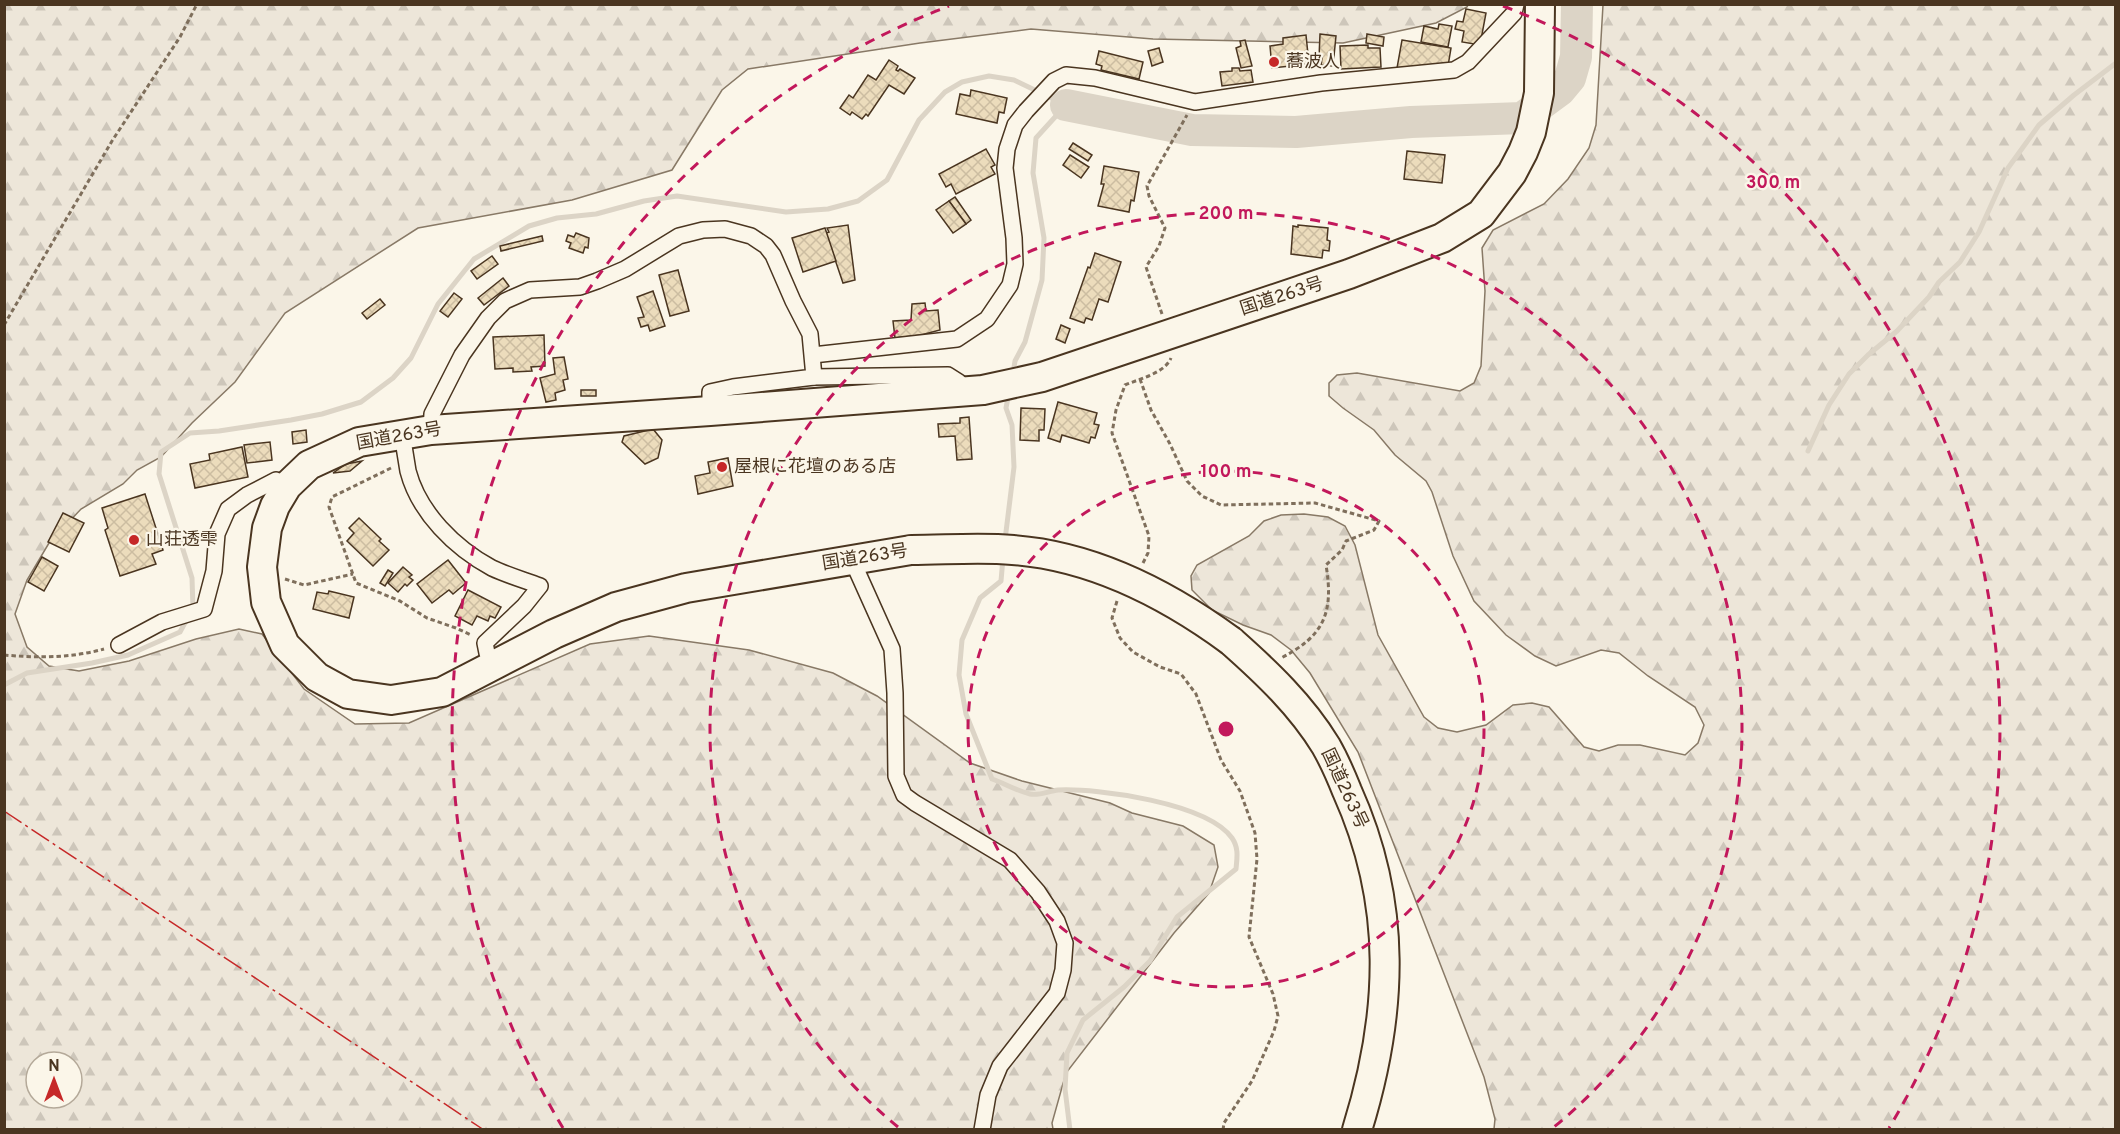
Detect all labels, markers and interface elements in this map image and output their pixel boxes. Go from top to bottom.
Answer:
place label: 蕎波人 [1286,51,1340,74]
marker: 蕎波人 [1267,55,1281,69]
text: 300 m [1746,172,1800,195]
text: 200 m [1198,203,1254,226]
street label: 国道263号 [1237,273,1327,321]
street label: 国道263号 [354,418,444,456]
place label: 屋根に花壇のある店 [734,456,896,479]
marker: 屋根に花壇のある店 [715,460,729,474]
text: 100 m [1200,461,1252,484]
place label: 山荘透雫 [146,529,218,552]
marker: 山荘透雫 [127,533,141,547]
street label: 国道263号 [820,540,910,576]
centre of rings [1216,719,1236,739]
street label: 国道263号 [1315,745,1373,833]
north arrow [24,1050,84,1110]
text: N [48,1057,60,1077]

